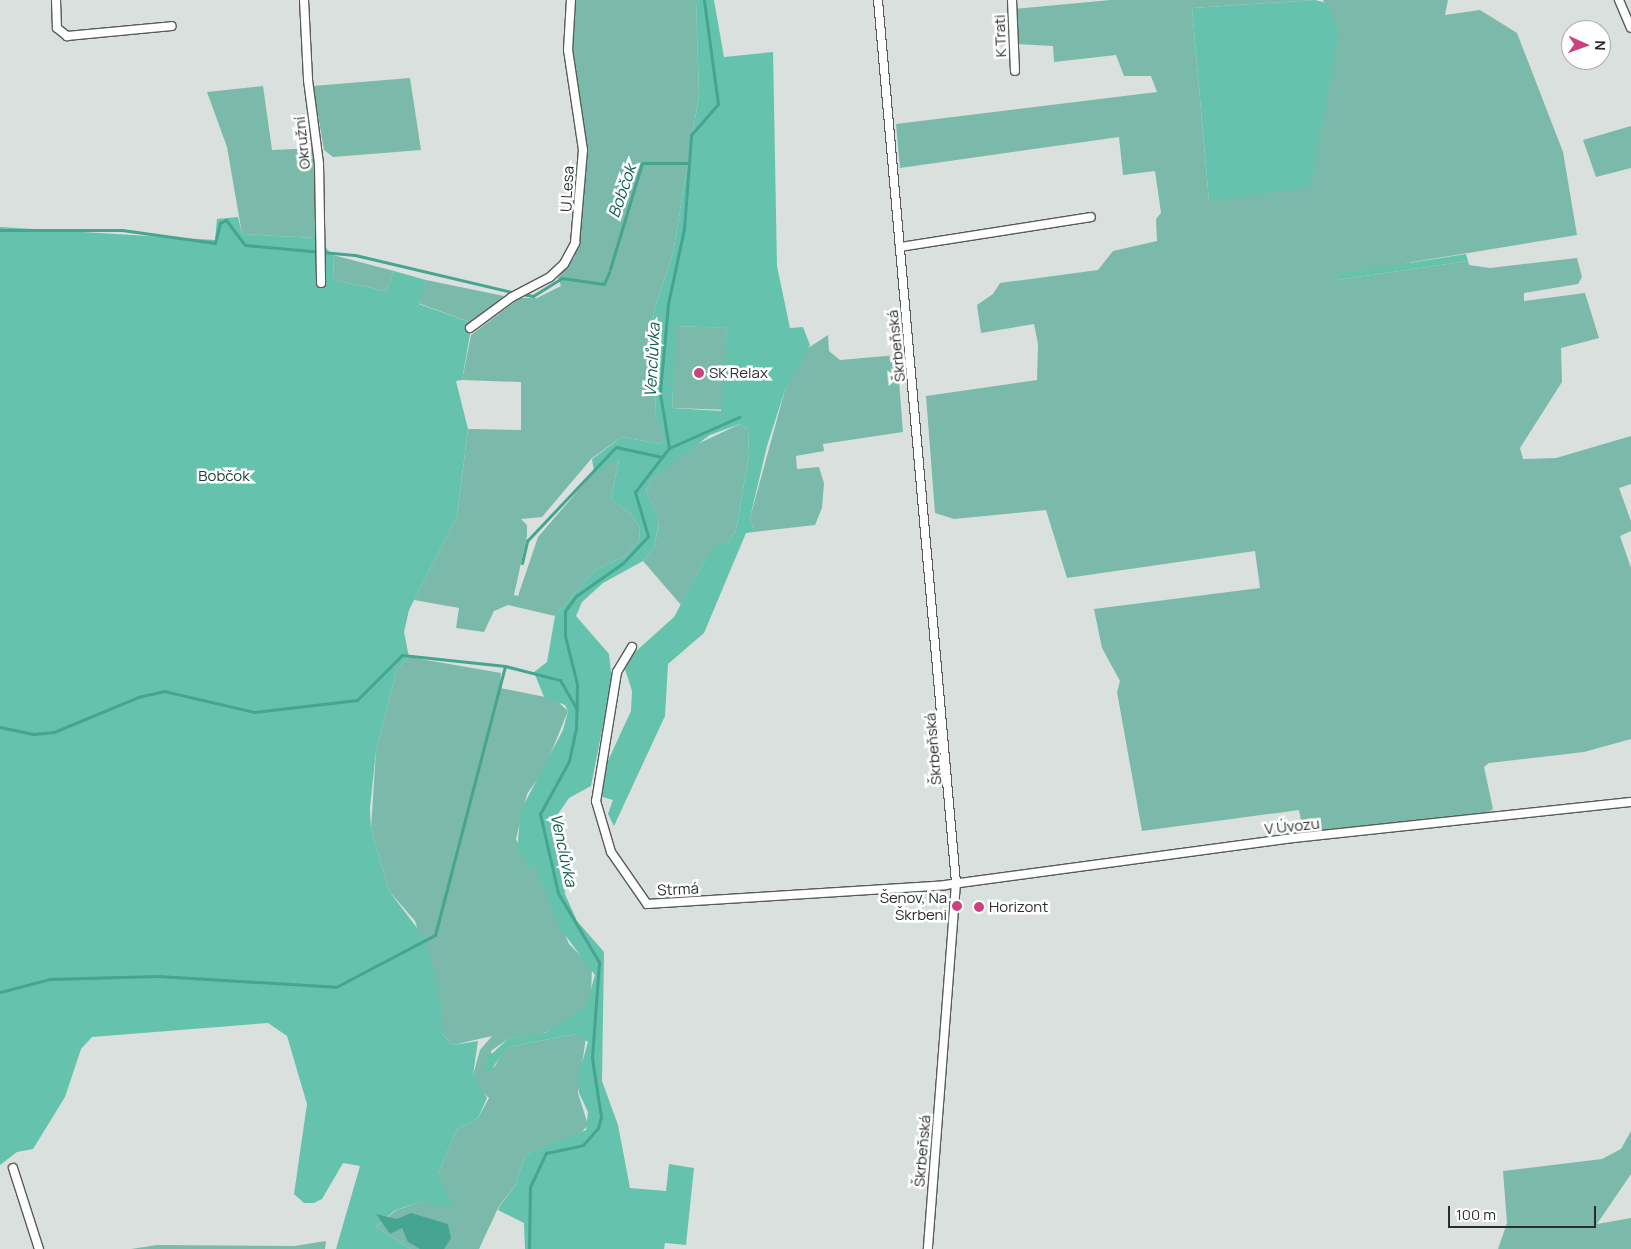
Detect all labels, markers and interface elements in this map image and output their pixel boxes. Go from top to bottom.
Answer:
street label: K Trati [990,14,1010,58]
north arrow [1561,20,1611,70]
text: N [1591,40,1610,51]
street label: Okružní [290,116,314,170]
water label: Bobčok [604,162,640,220]
street label: U Lesa [557,165,577,213]
street label: Škrbeňská [883,309,909,383]
water label: Venclůvka [640,323,664,397]
place label: SK Relax [709,364,768,382]
marker: SK Relax [693,367,705,379]
park label: Bobčok [198,467,250,485]
street label: Škrbeňská [921,712,945,786]
water label: Venclůvka [547,812,581,888]
street label: V Úvozu [1264,814,1320,838]
street label: Strmá [657,879,699,899]
place label: Šenov, Na Škrbeni [880,888,947,923]
place label: Horizont [989,898,1048,916]
marker: Šenov, Na Škrbeni [951,900,963,912]
marker: Horizont [973,901,985,913]
street label: Škrbeňská [910,1114,934,1188]
scale bar [1451,1196,1598,1228]
text: 100 m [1456,1204,1496,1225]

